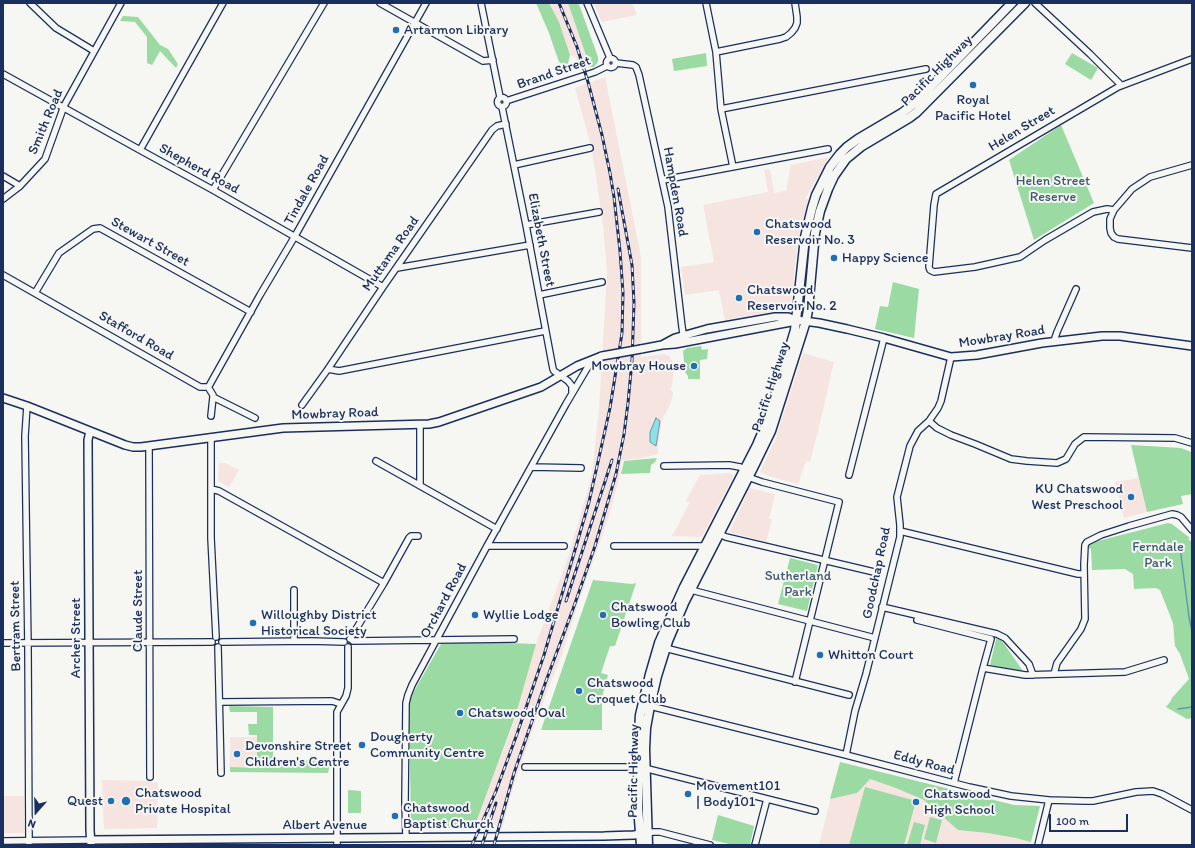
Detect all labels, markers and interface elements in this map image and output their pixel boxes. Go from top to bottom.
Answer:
place label: Artarmon Library [404,22,508,38]
marker: Artarmon Library [391,25,401,35]
street label: Pacific Highway [898,32,976,110]
street label: Brand Street [515,53,593,93]
marker: Royal Pacific Hotel [968,80,978,90]
street label: Smith Road [25,87,67,157]
place label: Royal Pacific Hotel [935,92,1011,124]
street label: Helen Street [986,103,1058,155]
street label: Shepherd Road [156,140,242,198]
street label: Hampden Road [659,146,691,238]
street label: Tindale Road [281,152,333,228]
park label: Helen Street Reserve [1016,173,1090,206]
street label: Elizabeth Street [524,192,558,288]
street label: Muttama Road [359,213,423,295]
street label: Stewart Street [108,214,192,270]
place label: Chatswood Reservoir No. 3 [765,216,855,248]
marker: Chatswood Reservoir No. 3 [752,227,762,237]
place label: Happy Science [842,250,929,266]
marker: Happy Science [829,253,839,263]
place label: Chatswood Reservoir No. 2 [747,282,837,314]
marker: Chatswood Reservoir No. 2 [734,293,744,303]
street label: Stafford Road [95,308,177,364]
street label: Mowbray Road [958,322,1046,352]
street label: Pacific Highway [748,340,794,434]
place label: Mowbray House [591,358,686,374]
marker: Mowbray House [689,361,699,371]
street label: Mowbray Road [291,404,379,424]
place label: KU Chatswood West Preschool [1031,481,1123,514]
marker: KU Chatswood West Preschool [1126,492,1136,502]
street label: Goodchap Road [859,526,895,620]
park label: Ferndale Park [1132,539,1184,572]
street label: Orchard Road [417,560,471,642]
park label: Sutherland Park [765,568,831,600]
street label: Claude Street [130,570,146,652]
street label: Bertram Street [7,580,25,672]
street label: Archer Street [68,598,84,678]
place label: Chatswood Bowling Club [611,599,691,632]
place label: Willoughby District Historical Society [261,607,376,640]
place label: Wyllie Lodge [483,607,558,623]
marker: Wyllie Lodge [470,610,480,620]
marker: Chatswood Bowling Club [598,610,608,620]
marker: Willoughby District Historical Society [248,618,258,628]
place label: Whitton Court [828,647,913,663]
marker: Whitton Court [815,650,825,660]
place label: Chatswood Croquet Club [587,675,667,708]
marker: Chatswood Croquet Club [574,686,584,696]
place label: Chatswood Oval [468,705,566,721]
marker: Chatswood Oval [455,708,465,718]
street label: Pacific Highway [625,724,643,818]
place label: Dougherty Community Centre [370,729,484,762]
place label: Devonshire Street Children's Centre [245,738,351,770]
marker: Dougherty Community Centre [357,740,367,750]
street label: Eddy Road [891,747,957,779]
marker: Devonshire Street Children's Centre [232,749,242,759]
place label: Movement101 | Body101 [696,778,780,810]
place label: Chatswood Private Hospital [135,785,231,818]
place label: Chatswood High School [924,786,995,818]
marker: Movement101 | Body101 [683,789,693,799]
north arrow [16,792,56,832]
place label: Quest [67,793,103,809]
marker: Chatswood Private Hospital [120,795,132,807]
marker: Quest [106,796,116,806]
marker: Chatswood High School [911,797,921,807]
place label: Chatswood Baptist Church [403,800,494,832]
scale bar [1051,806,1130,832]
marker: Chatswood Baptist Church [390,811,400,821]
text: 100 m [1056,814,1089,828]
text: N [26,816,37,831]
street label: Albert Avenue [283,817,367,833]

